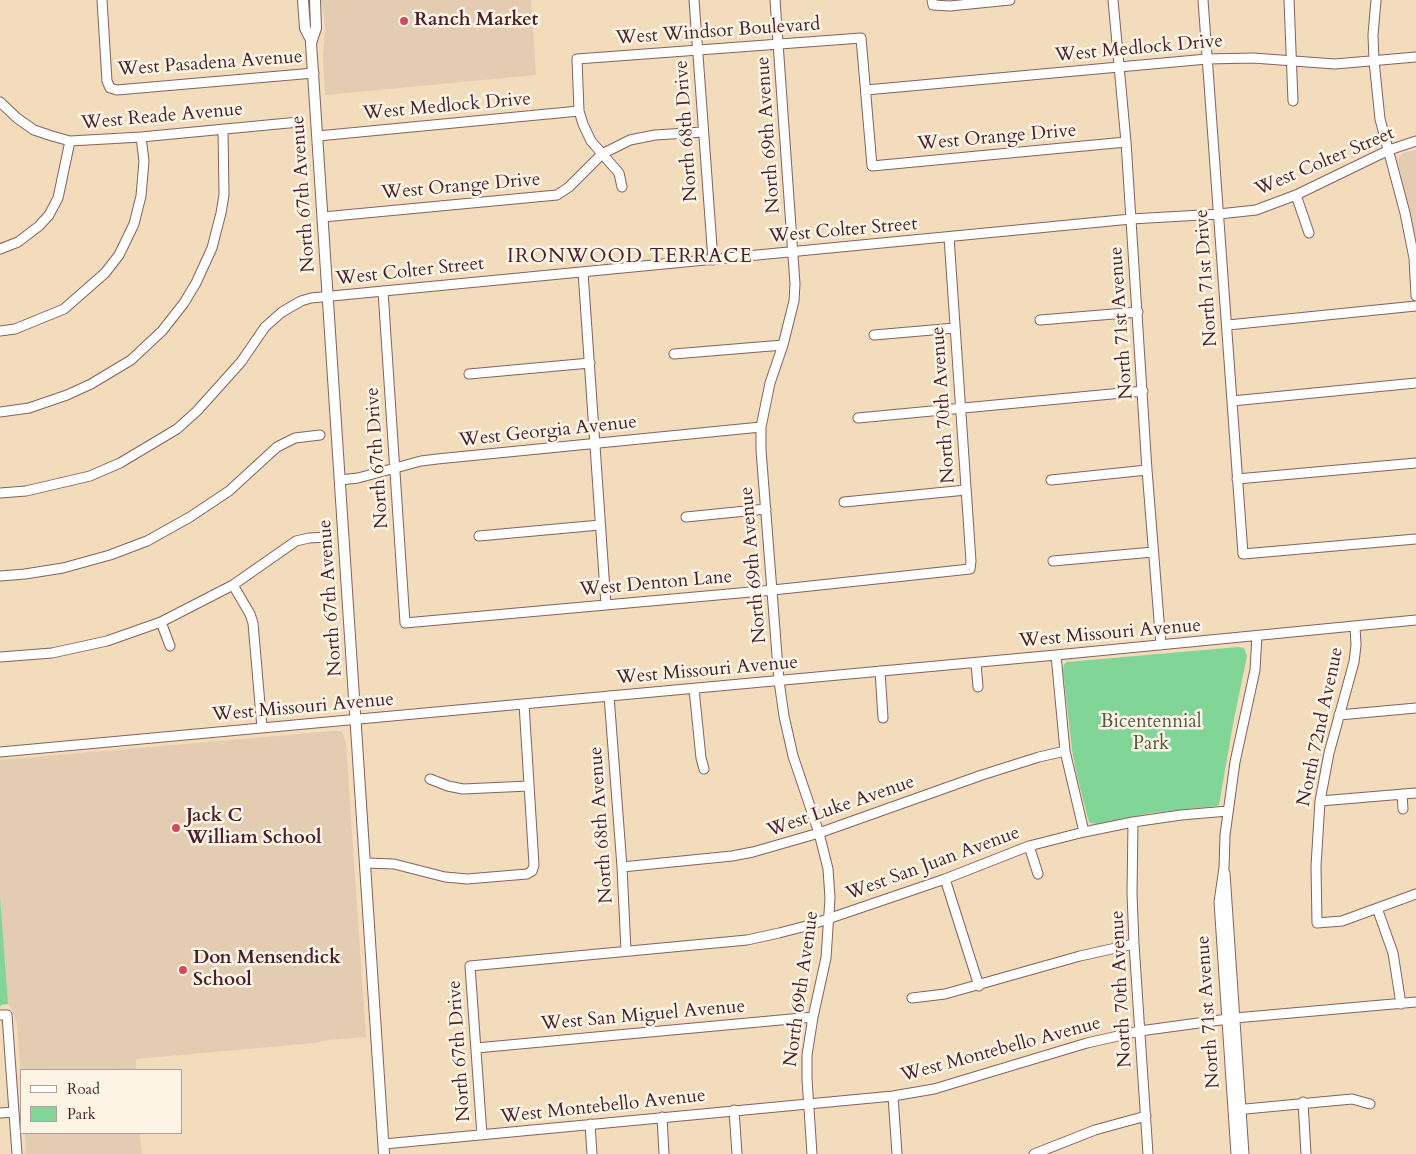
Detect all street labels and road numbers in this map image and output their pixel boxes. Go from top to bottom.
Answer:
street label: West Windsor Boulevard [615,13,821,51]
street label: West Medlock Drive [1054,30,1224,68]
street label: West Pasadena Avenue [117,46,303,82]
street label: North 69th Avenue [752,56,786,214]
street label: North 68th Drive [671,59,703,203]
street label: West Medlock Drive [362,88,532,126]
street label: West Reade Avenue [80,99,244,135]
street label: North 67th Avenue [287,115,321,273]
street label: West Orange Drive [916,120,1078,156]
street label: West Colter Street [1252,122,1398,202]
street label: West Orange Drive [380,169,542,205]
street label: North 71st Drive [1191,208,1223,348]
street label: West Colter Street [768,213,918,249]
street label: North 71st Avenue [1105,246,1139,400]
street label: West Colter Street [335,253,485,291]
street label: North 70th Avenue [927,326,961,484]
street label: North 67th Drive [362,386,394,530]
street label: West Georgia Avenue [458,411,638,453]
street label: North 69th Avenue [736,486,772,644]
street label: North 67th Avenue [314,519,348,677]
street label: West Denton Lane [579,566,733,602]
street label: West Missouri Avenue [1018,615,1202,653]
street label: North 72nd Avenue [1293,645,1349,809]
street label: West Missouri Avenue [615,652,799,690]
street label: West Missouri Avenue [211,689,395,727]
street label: North 68th Avenue [585,746,619,904]
street label: West Luke Avenue [764,771,918,843]
street label: West San Juan Avenue [843,822,1023,906]
street label: North 69th Avenue [780,909,824,1069]
street label: North 70th Avenue [1106,910,1138,1068]
street label: North 71st Avenue [1192,935,1226,1089]
street label: North 67th Drive [444,979,476,1123]
street label: West San Miguel Avenue [540,996,746,1036]
street label: West Montebello Avenue [898,1012,1104,1088]
street label: West Montebello Avenue [499,1085,707,1129]

